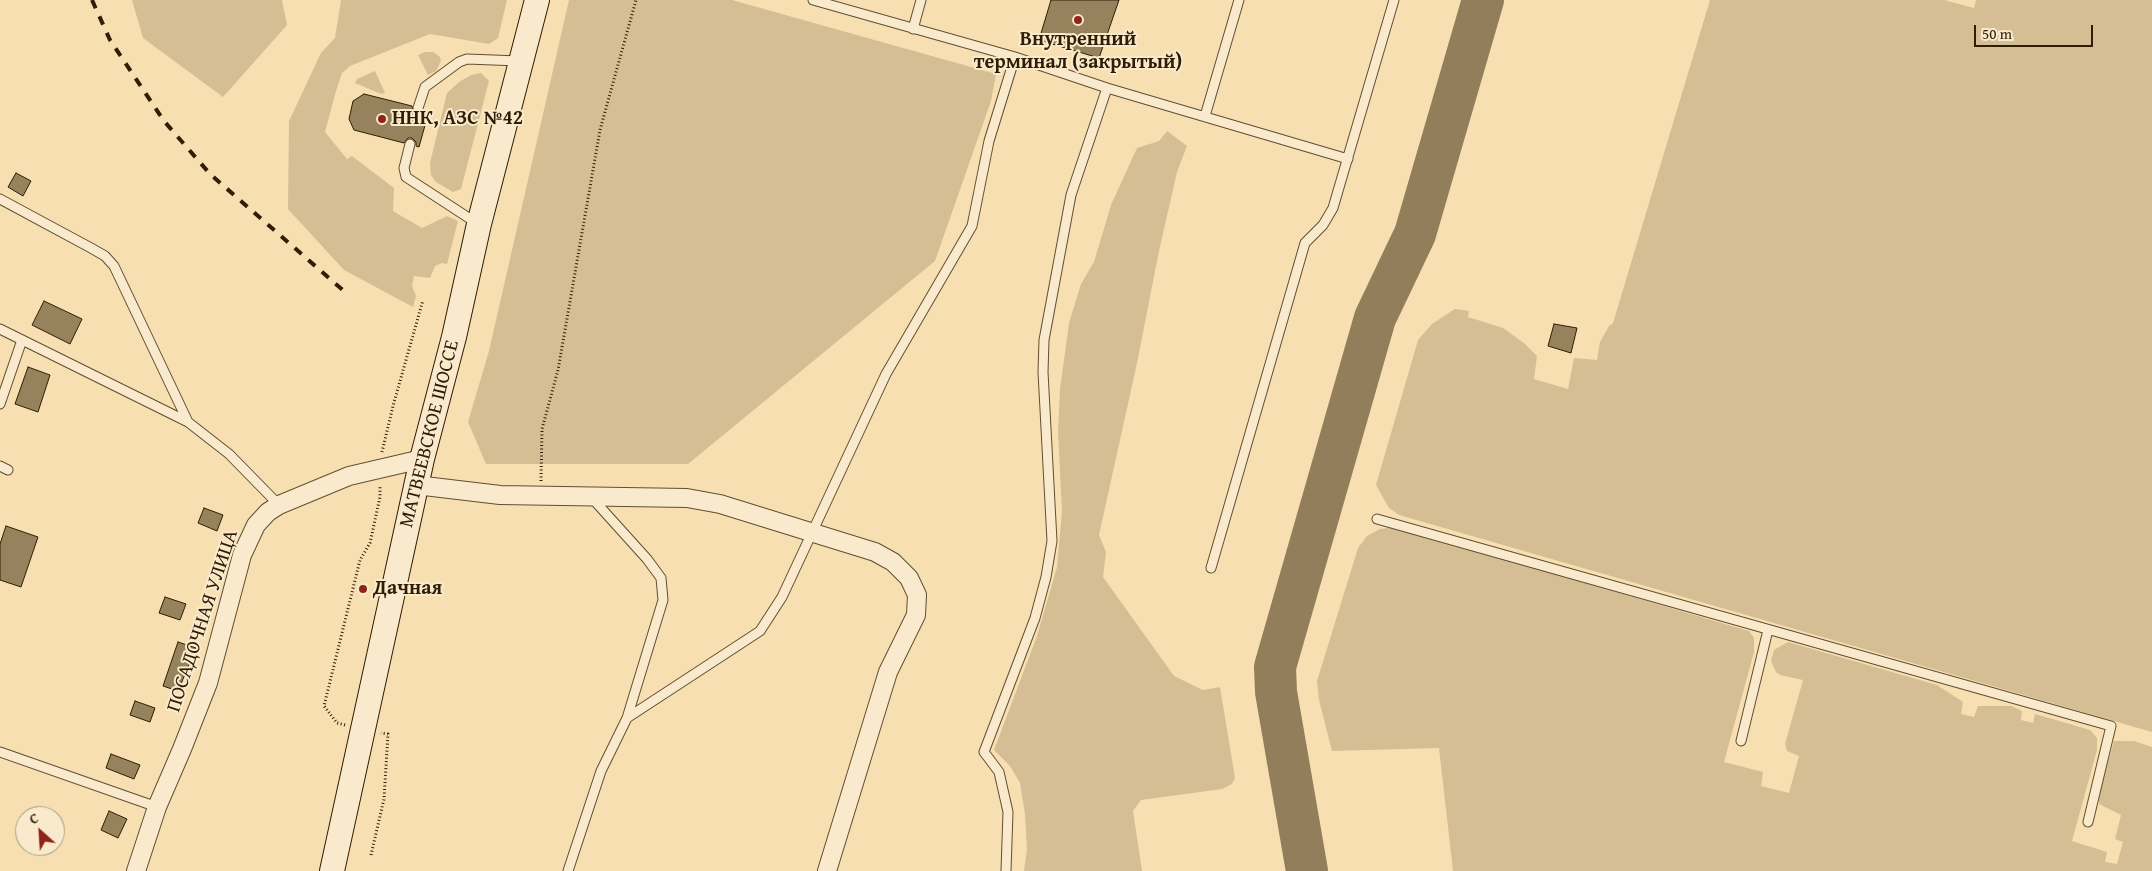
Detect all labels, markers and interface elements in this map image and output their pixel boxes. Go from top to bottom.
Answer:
marker: Внутренний терминал (закрытый) [1072,14,1084,26]
scale bar [1977,15,2096,47]
text: 50 m [1982,23,2012,44]
place label: Внутренний терминал (закрытый) [974,28,1182,75]
place label: ННК, АЗС №42 [392,107,523,131]
marker: ННК, АЗС №42 [376,113,388,125]
street label: МАТВЕЕВСКОЕ ШОССЕ [395,338,465,530]
street label: ПОСАДОЧНАЯ УЛИЦА [162,527,244,715]
place label: Дачная [373,577,442,601]
marker: Дачная [357,583,369,595]
north arrow [15,806,65,856]
text: С [26,808,42,829]

